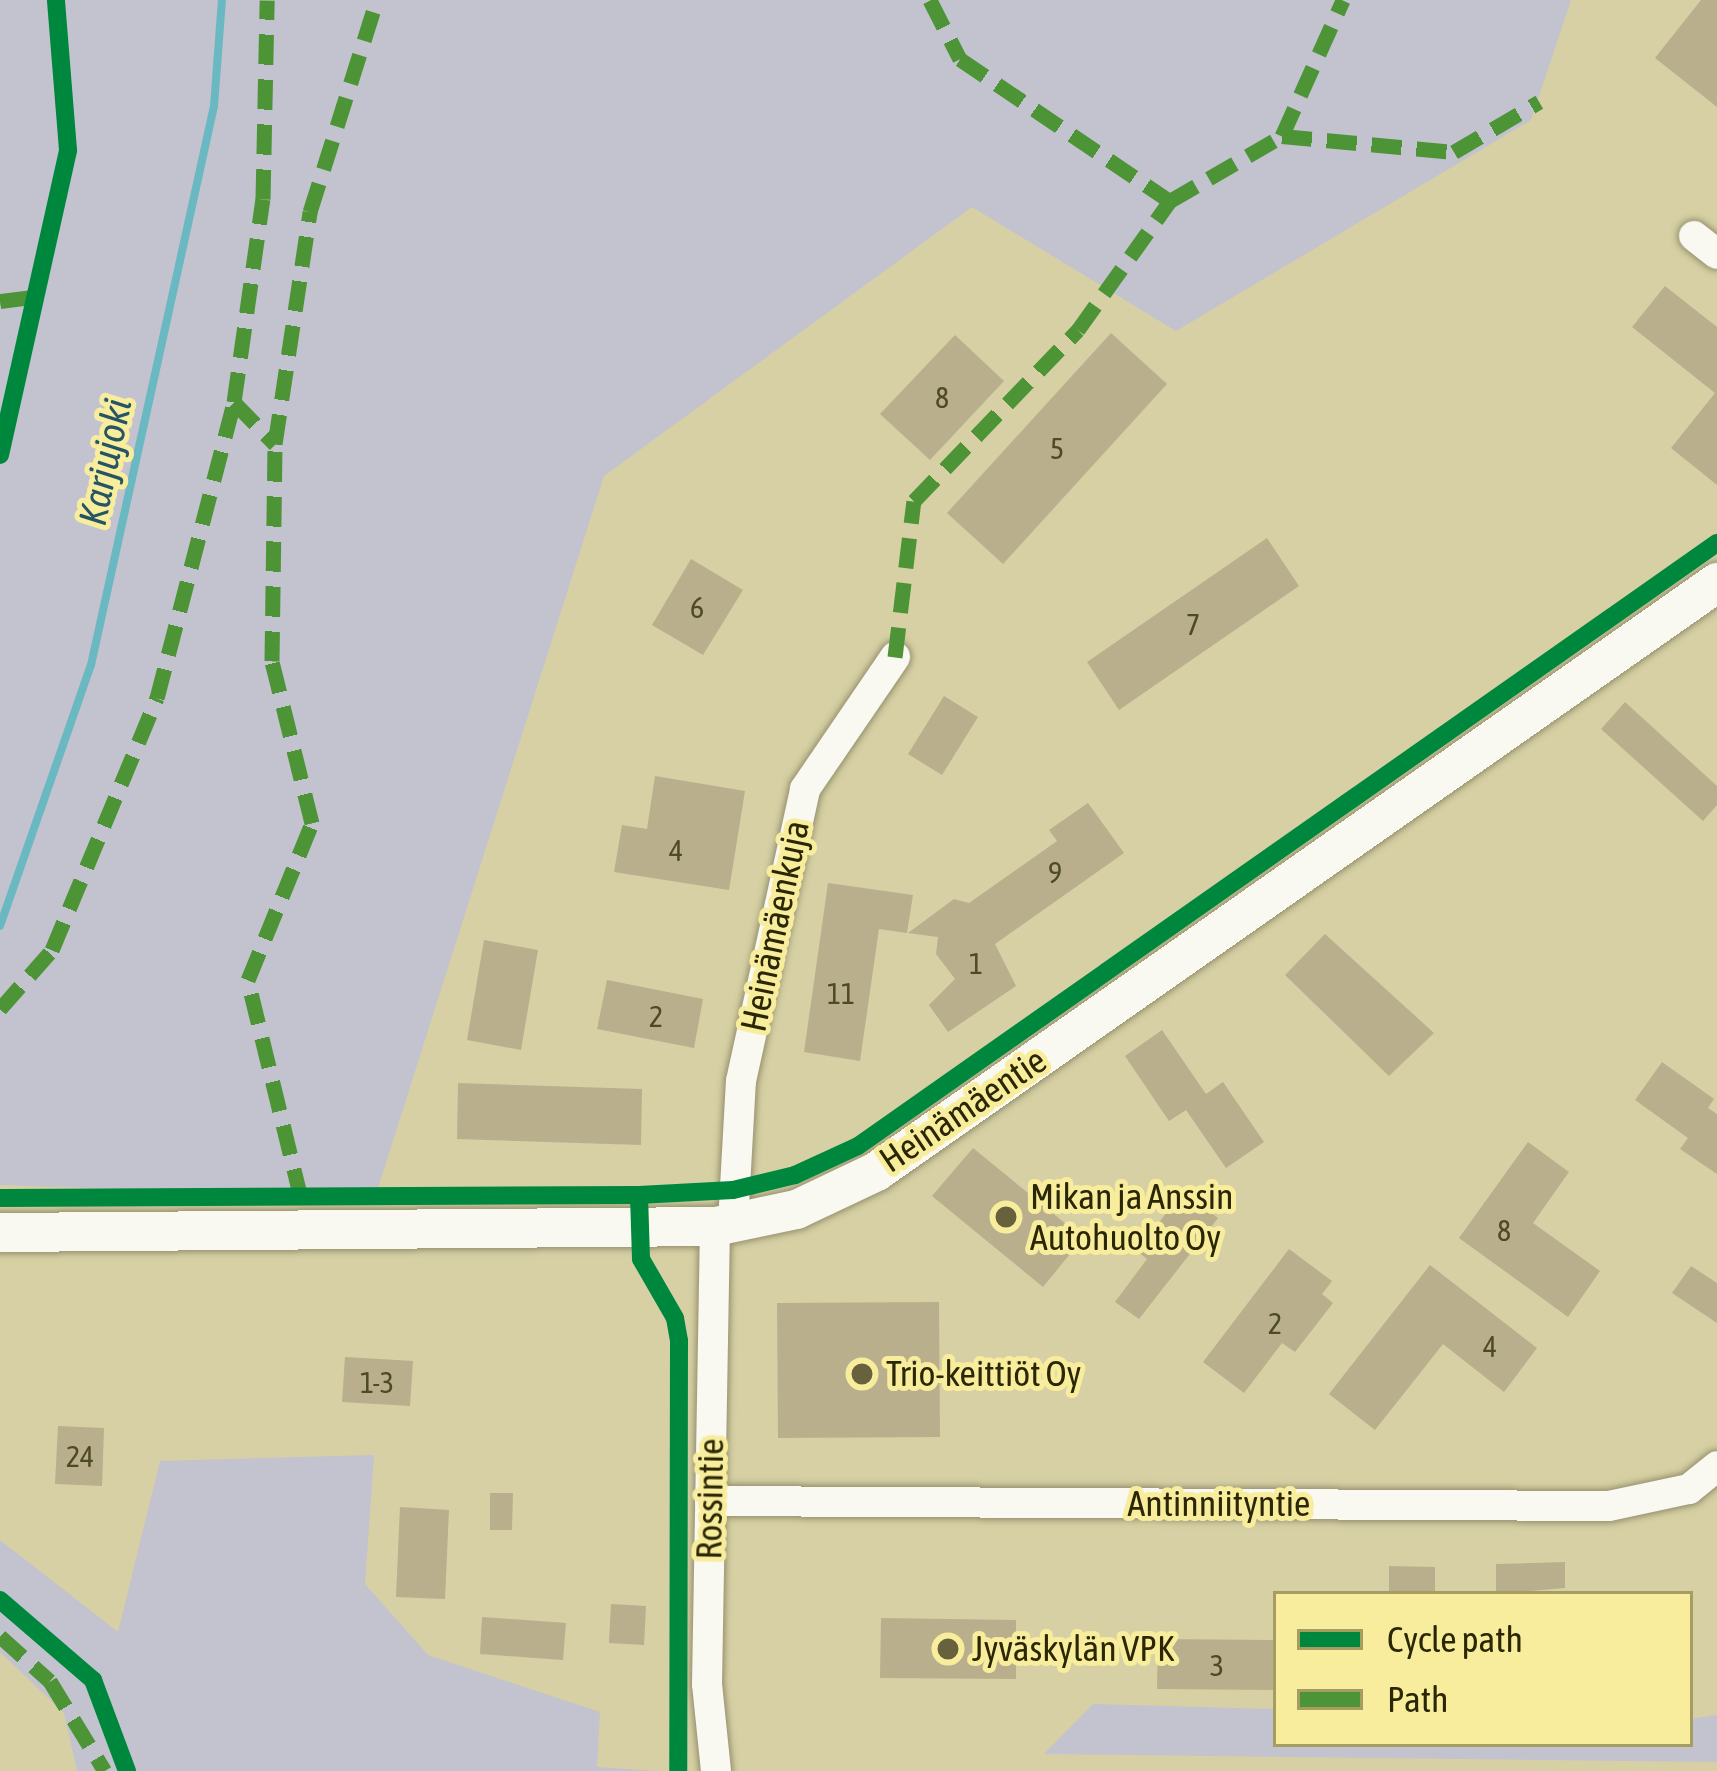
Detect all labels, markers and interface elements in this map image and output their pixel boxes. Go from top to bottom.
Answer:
house number: 8 [935,379,949,415]
water label: Karjujoki [69,395,141,529]
house number: 5 [1050,430,1064,466]
house number: 6 [690,589,704,625]
house number: 7 [1186,606,1200,642]
street label: Heinämäenkuja [732,817,818,1035]
house number: 4 [669,832,683,868]
house number: 9 [1048,854,1062,890]
house number: 1 [969,945,983,981]
house number: 11 [827,975,855,1011]
house number: 2 [649,998,663,1034]
street label: Heinämäentie [872,1039,1054,1181]
place label: Mikan ja Anssin Autohuolto Oy [1030,1174,1234,1259]
marker: Mikan ja Anssin Autohuolto Oy [993,1204,1019,1230]
house number: 8 [1497,1212,1511,1248]
house number: 2 [1268,1305,1282,1341]
house number: 4 [1483,1328,1497,1364]
place label: Trio-keittiöt Oy [886,1352,1081,1396]
marker: Trio-keittiöt Oy [849,1361,875,1387]
house number: 1-3 [360,1364,394,1400]
house number: 24 [66,1438,94,1474]
street label: Rossintie [687,1438,733,1560]
street label: Antinniityntie [1128,1482,1310,1526]
legend [1273,1591,1693,1747]
text: Cycle path [1387,1618,1523,1660]
place label: Jyväskylän VPK [972,1627,1175,1671]
marker: Jyväskylän VPK [935,1636,961,1662]
house number: 3 [1210,1647,1224,1683]
text: Path [1387,1678,1449,1720]

